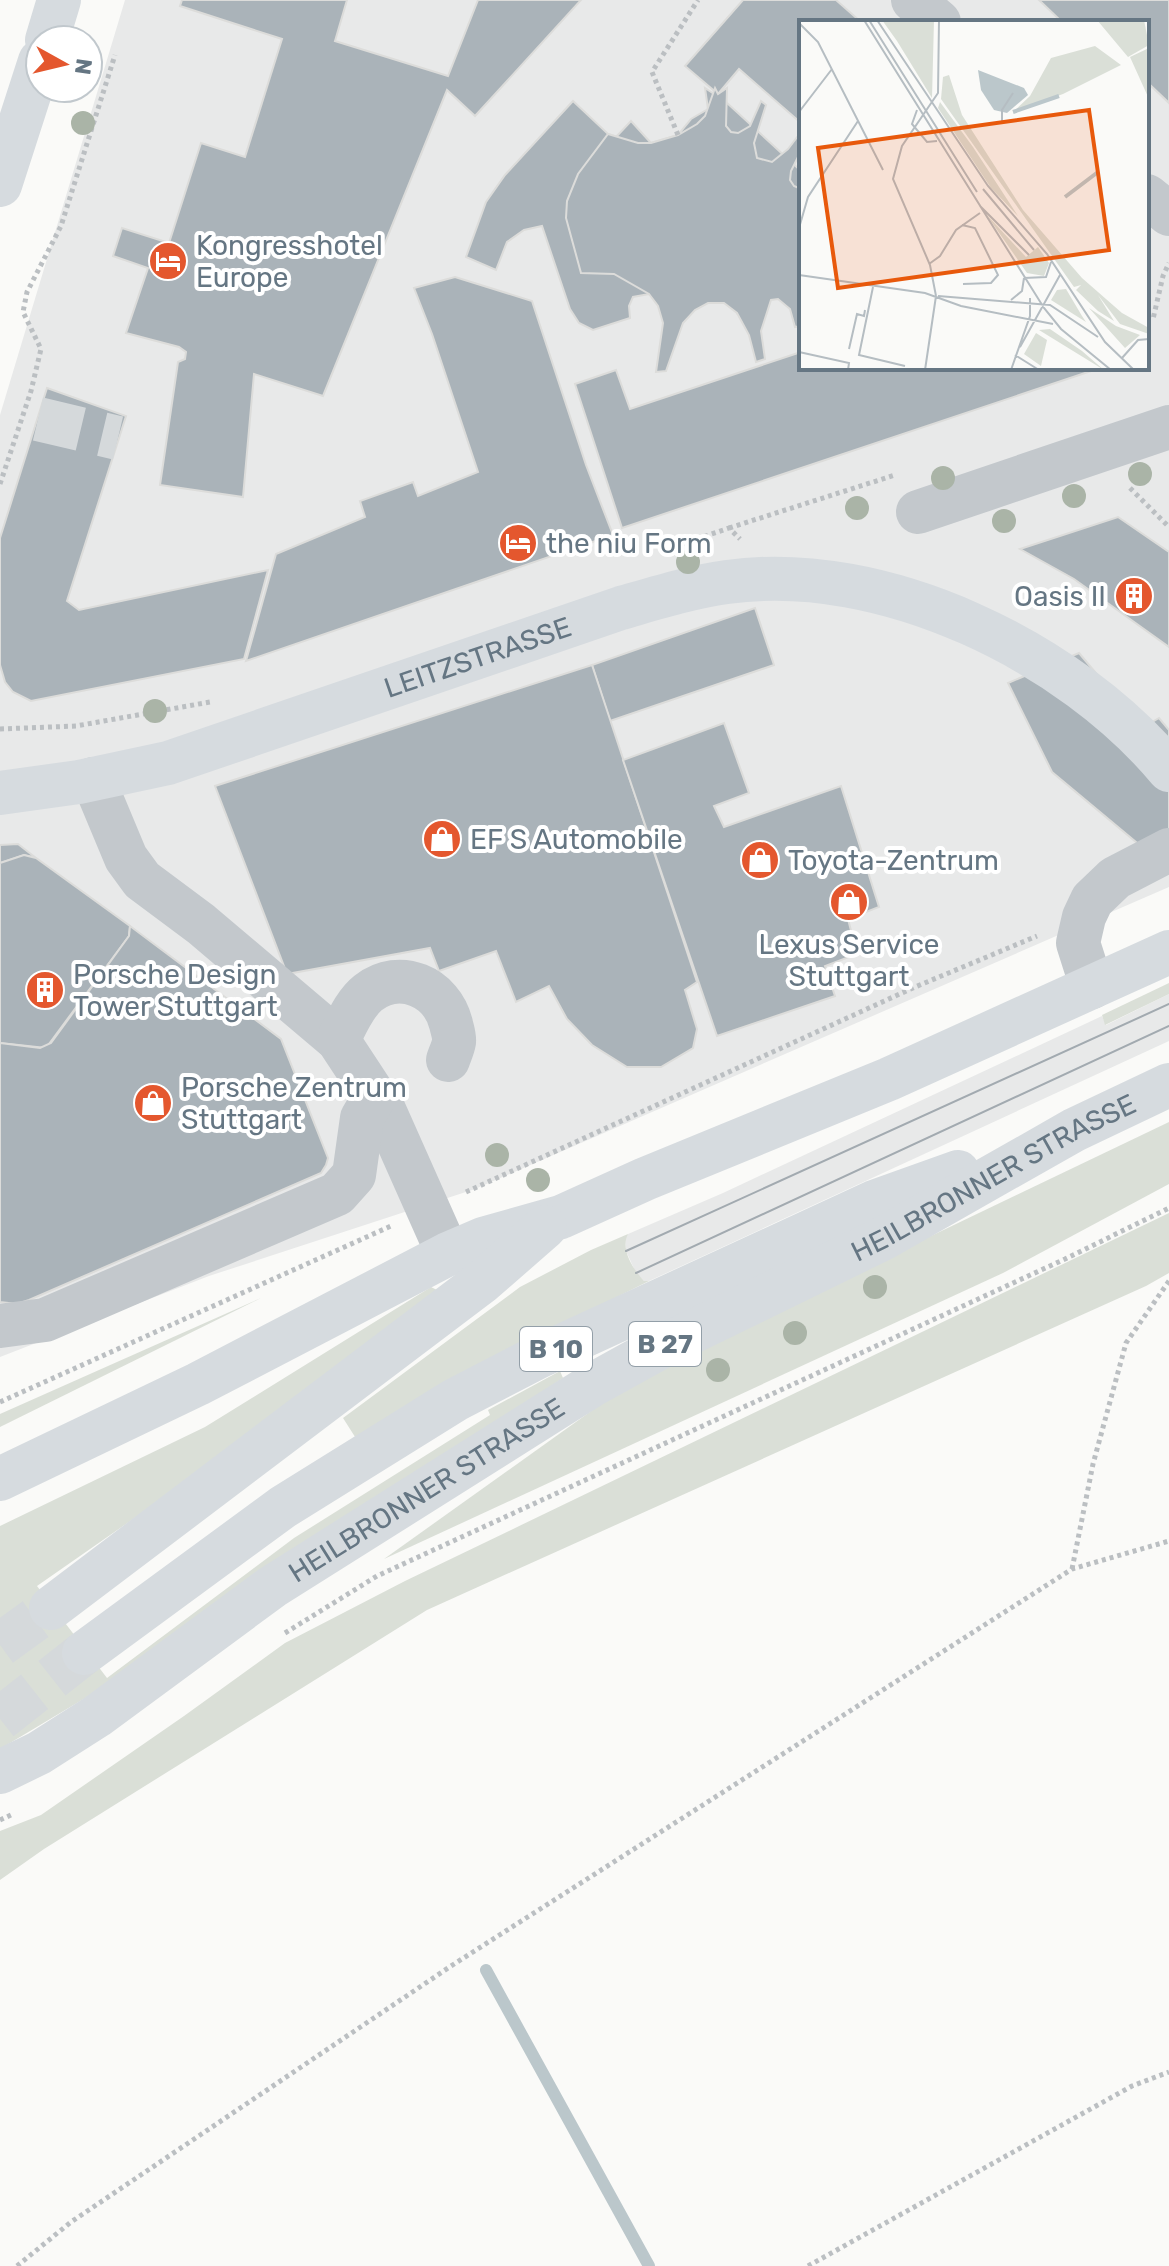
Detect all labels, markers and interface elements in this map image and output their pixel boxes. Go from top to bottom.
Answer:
inset map [799,20,1149,370]
north arrow [24,24,104,104]
text: N [69,57,98,76]
place label: Kongresshotel Europe [196,229,383,294]
hotel icon: Kongresshotel Europe [147,240,189,282]
hotel icon: the niu Form [497,522,539,564]
place label: the niu Form [546,527,712,560]
building icon: Oasis II [1113,575,1155,617]
place label: Oasis II [1014,580,1106,613]
street label: LEITZSTRASSE [380,610,575,704]
shop icon: EF S Automobile [421,818,463,860]
place label: EF S Automobile [470,823,683,856]
shop icon: Toyota-Zentrum [739,839,781,881]
place label: Toyota-Zentrum [788,844,999,877]
shop icon: Lexus Service Stuttgart [828,881,870,923]
place label: Lexus Service Stuttgart [758,928,940,993]
place label: Porsche Design Tower Stuttgart [73,958,278,1023]
building icon: Porsche Design Tower Stuttgart [24,969,66,1011]
place label: Porsche Zentrum Stuttgart [181,1071,407,1136]
shop icon: Porsche Zentrum Stuttgart [132,1082,174,1124]
street label: HEILBRONNER STRASSE [846,1087,1141,1268]
road number: B 27 [629,1322,701,1366]
road number: B 10 [520,1327,592,1371]
street label: HEILBRONNER STRASSE [282,1391,570,1589]

